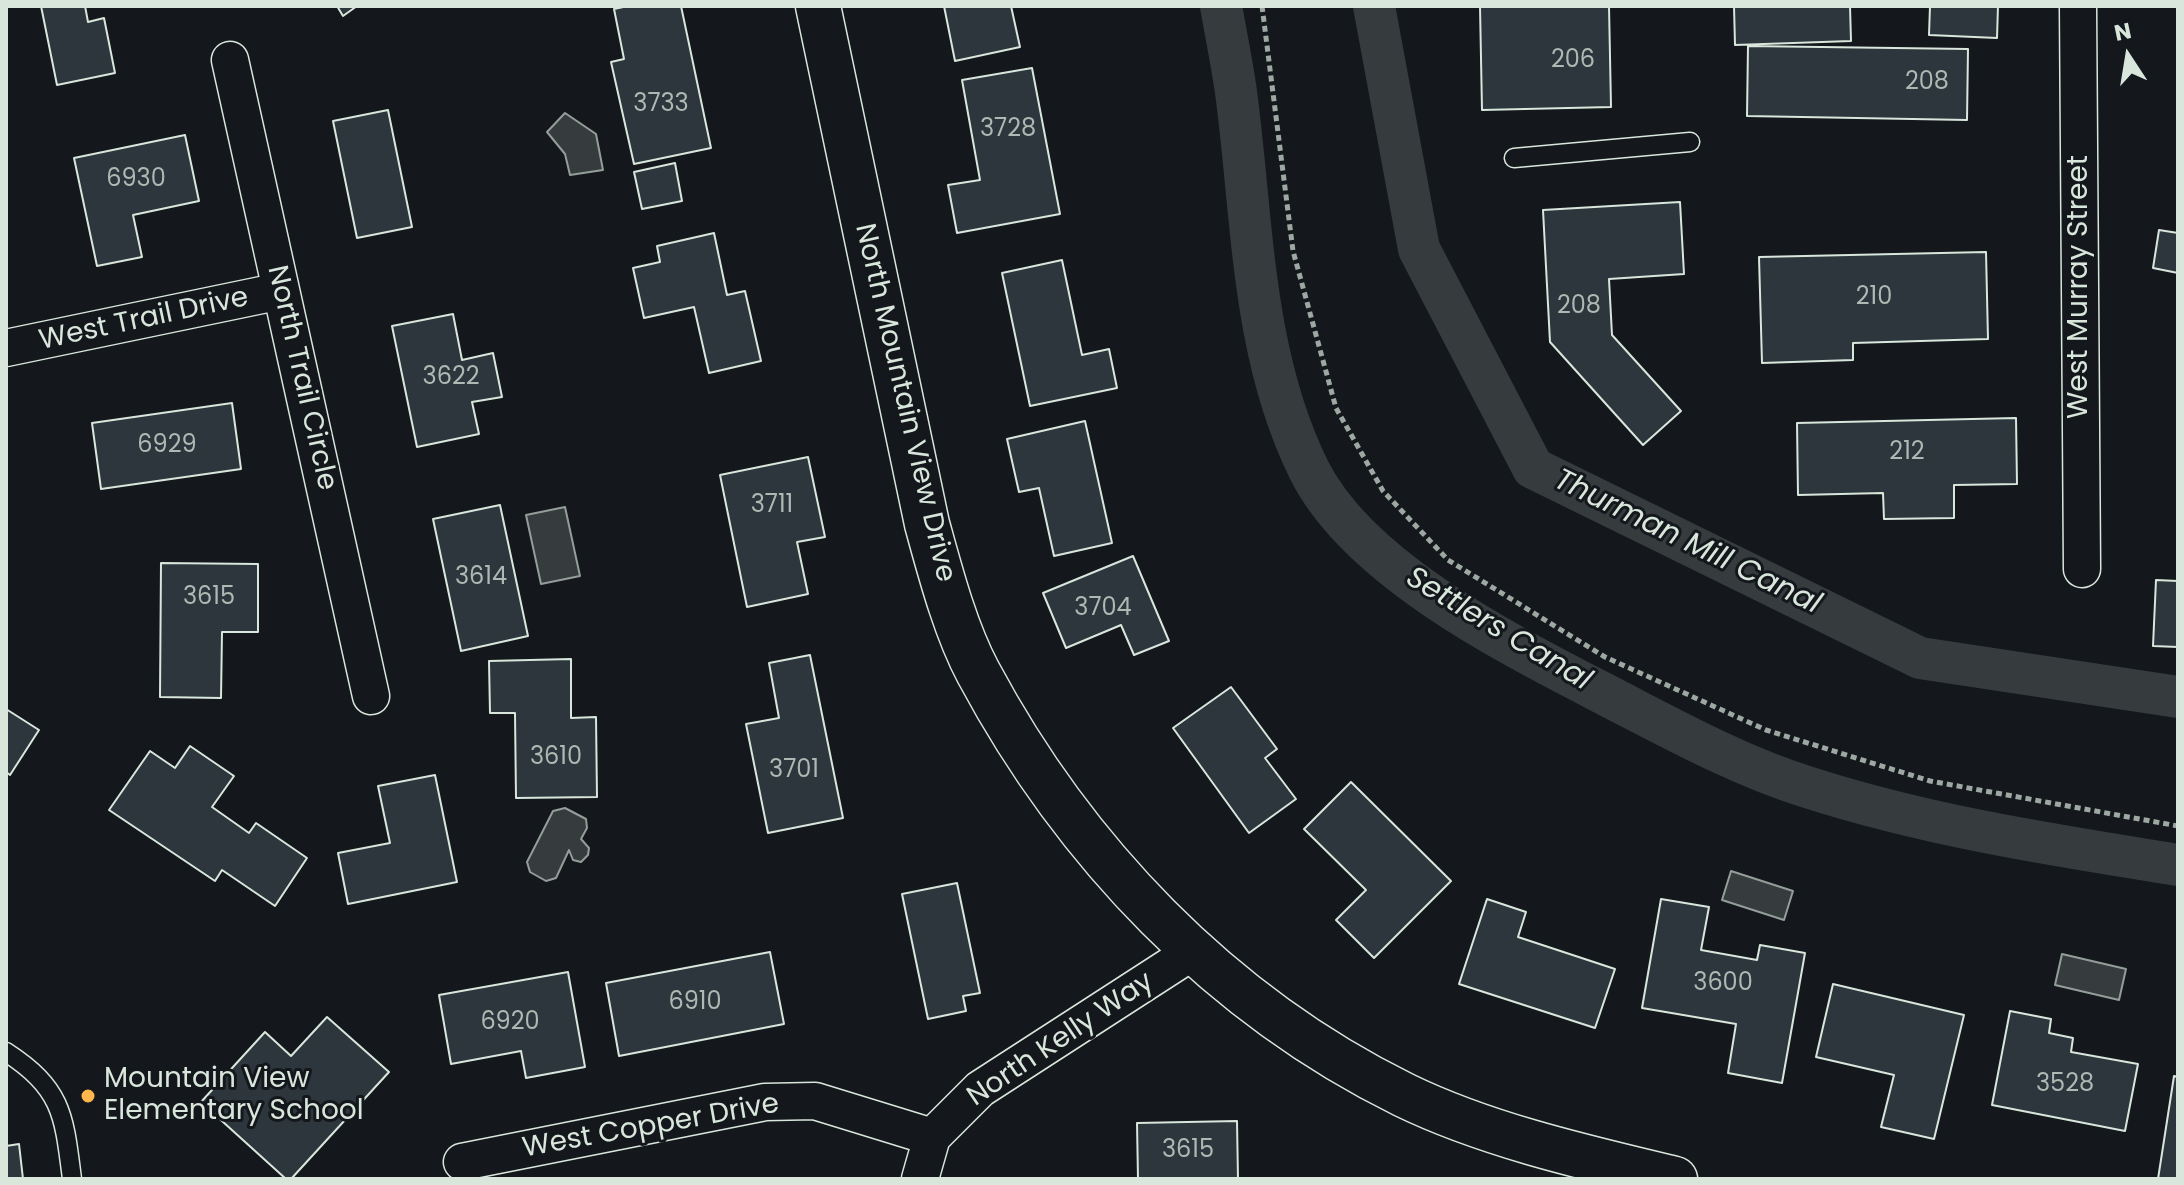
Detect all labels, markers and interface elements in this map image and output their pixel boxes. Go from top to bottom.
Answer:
text: N [2112,15,2134,49]
north arrow [2088,16,2168,96]
house number: 206 [1551,47,1595,75]
house number: 208 [1905,69,1949,97]
house number: 3733 [633,91,689,119]
house number: 3728 [980,116,1036,144]
street label: West Murray Street [2063,155,2097,419]
house number: 6930 [106,166,166,194]
street label: North Mountain View Drive [846,221,962,585]
street label: North Trail Circle [259,262,343,494]
street label: West Trail Drive [36,281,252,359]
house number: 210 [1856,284,1892,312]
house number: 208 [1557,293,1601,321]
house number: 3622 [423,364,479,392]
house number: 6929 [137,432,197,460]
house number: 212 [1889,439,1925,467]
water label: Thurman Mill Canal [1548,463,1826,623]
house number: 3711 [751,492,793,520]
water label: Settlers Canal [1399,560,1597,700]
house number: 3614 [455,564,507,592]
house number: 3615 [183,584,235,612]
house number: 3704 [1074,595,1132,623]
house number: 3610 [530,744,582,772]
house number: 3701 [769,757,819,785]
street label: North Kelly Way [962,965,1160,1115]
house number: 3600 [1693,970,1753,998]
house number: 6910 [668,989,722,1017]
house number: 6920 [480,1009,540,1037]
place label: Mountain View Elementary School [104,1063,364,1129]
house number: 3528 [2036,1071,2094,1099]
marker: Mountain View Elementary School [79,1087,97,1105]
street label: West Copper Drive [520,1088,782,1166]
house number: 3615 [1162,1137,1214,1165]

